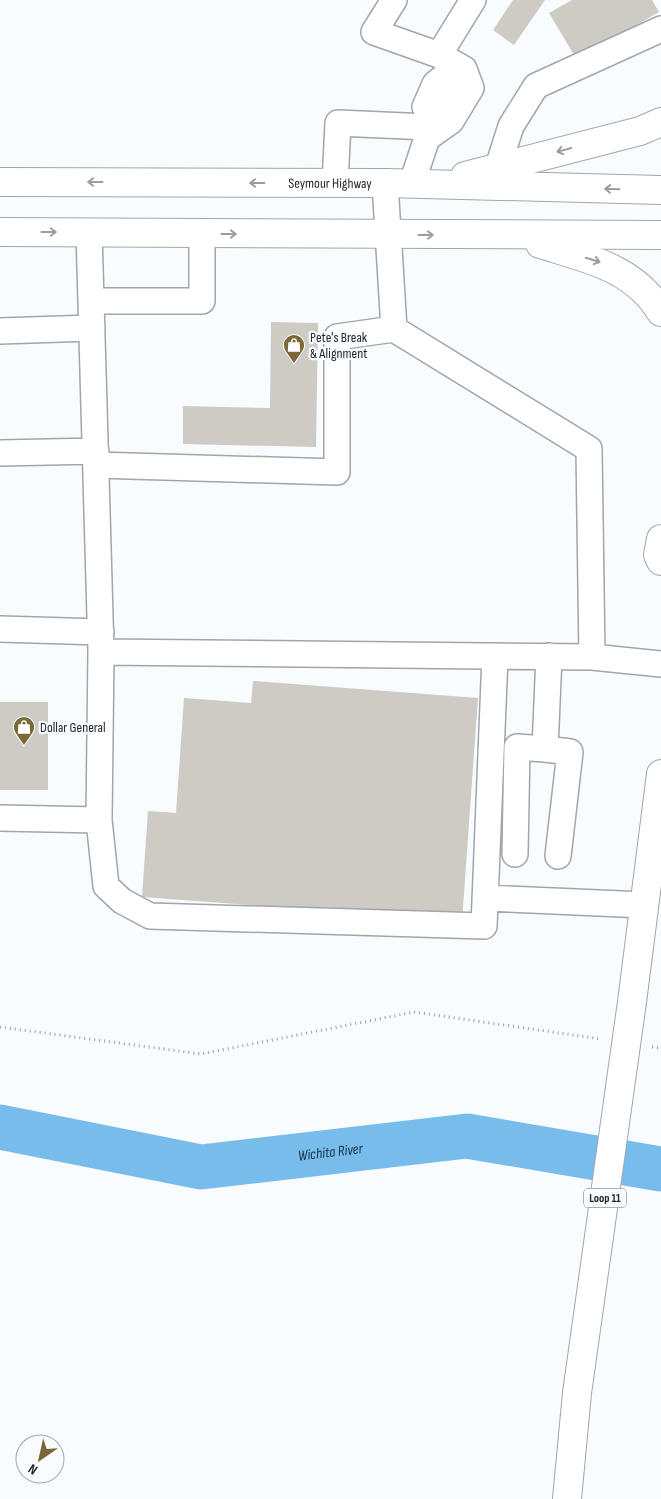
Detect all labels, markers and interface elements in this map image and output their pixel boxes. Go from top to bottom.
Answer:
one-way arrow [556,146,572,155]
street label: Seymour Highway [288,174,372,191]
one-way arrow [87,177,104,187]
one-way arrow [250,178,266,188]
one-way arrow [605,184,621,194]
one-way arrow [40,227,56,237]
one-way arrow [220,229,236,239]
one-way arrow [418,230,434,240]
one-way arrow [584,256,600,265]
place label: Pete's Break & Alignment [310,329,368,362]
shop icon: Pete's Break & Alignment [282,333,306,364]
shop icon: Dollar General [12,715,36,746]
place label: Dollar General [40,719,106,736]
water label: Wichita River [297,1139,364,1165]
road number: Loop 11 [584,1188,626,1208]
north arrow [15,1434,65,1484]
text: N [25,1460,41,1479]

